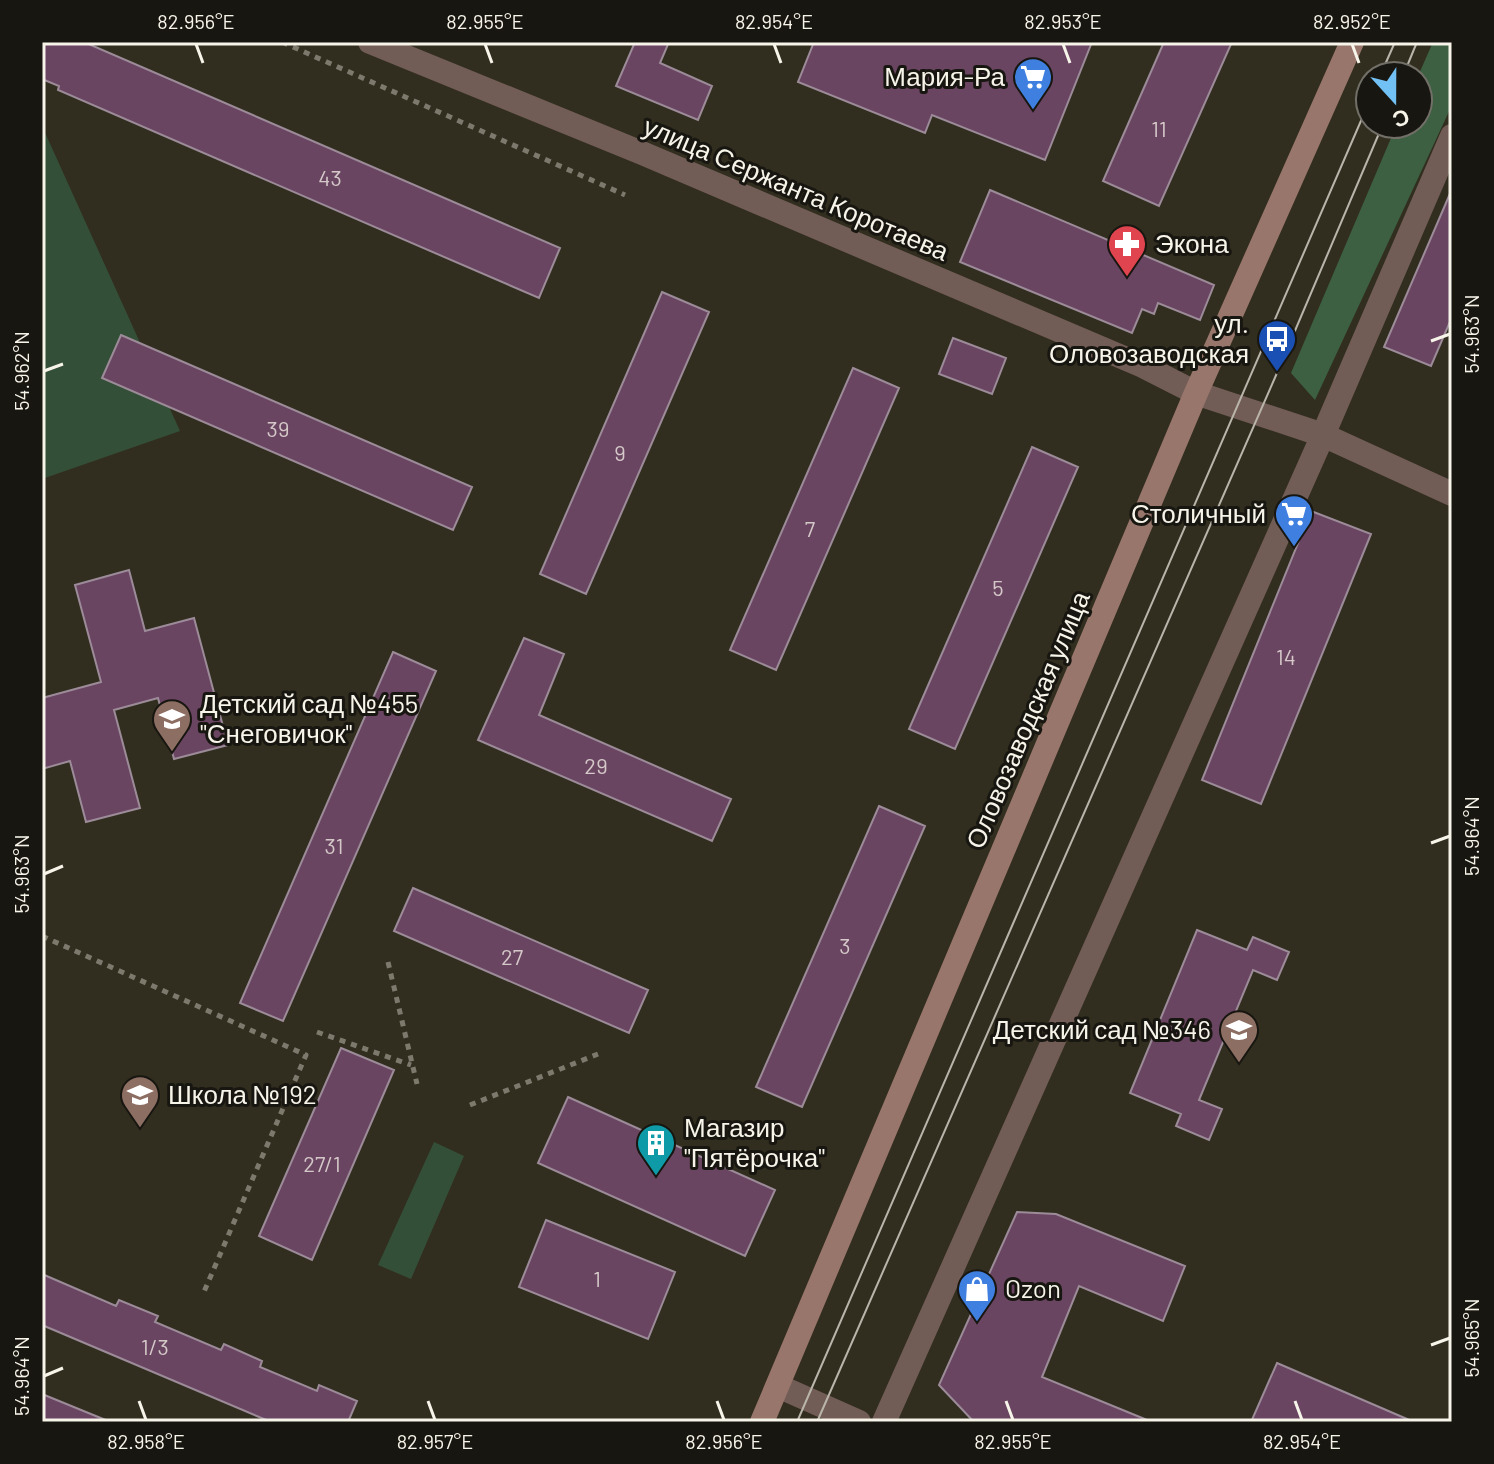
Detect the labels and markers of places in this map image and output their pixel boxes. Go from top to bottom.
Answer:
supermarket icon: Мария-Ра [1012,56,1054,111]
place label: Мария-Ра [884,60,1006,91]
pharmacy icon: Экона [1106,223,1148,278]
place label: Экона [1155,227,1229,258]
place label: ул. Оловозаводская [1049,307,1249,368]
bus stop icon: ул. Оловозаводская [1256,318,1298,373]
supermarket icon: Столичный [1273,493,1315,548]
place label: Столичный [1131,497,1266,528]
place label: Детский сад №455 "Снеговичок" [200,687,418,748]
school or university icon: Детский сад №455 "Снеговичок" [151,698,193,753]
school or university icon: Детский сад №346 [1218,1009,1260,1064]
place label: Детский сад №346 [993,1013,1211,1044]
school or university icon: Школа №192 [119,1074,161,1129]
place label: Школа №192 [168,1078,317,1109]
place label: Магазир "Пятёрочка" [684,1111,825,1172]
building icon: Магазир "Пятёрочка" [635,1122,677,1177]
shop icon: Ozon [956,1268,998,1323]
place label: Ozon [1005,1272,1061,1303]

